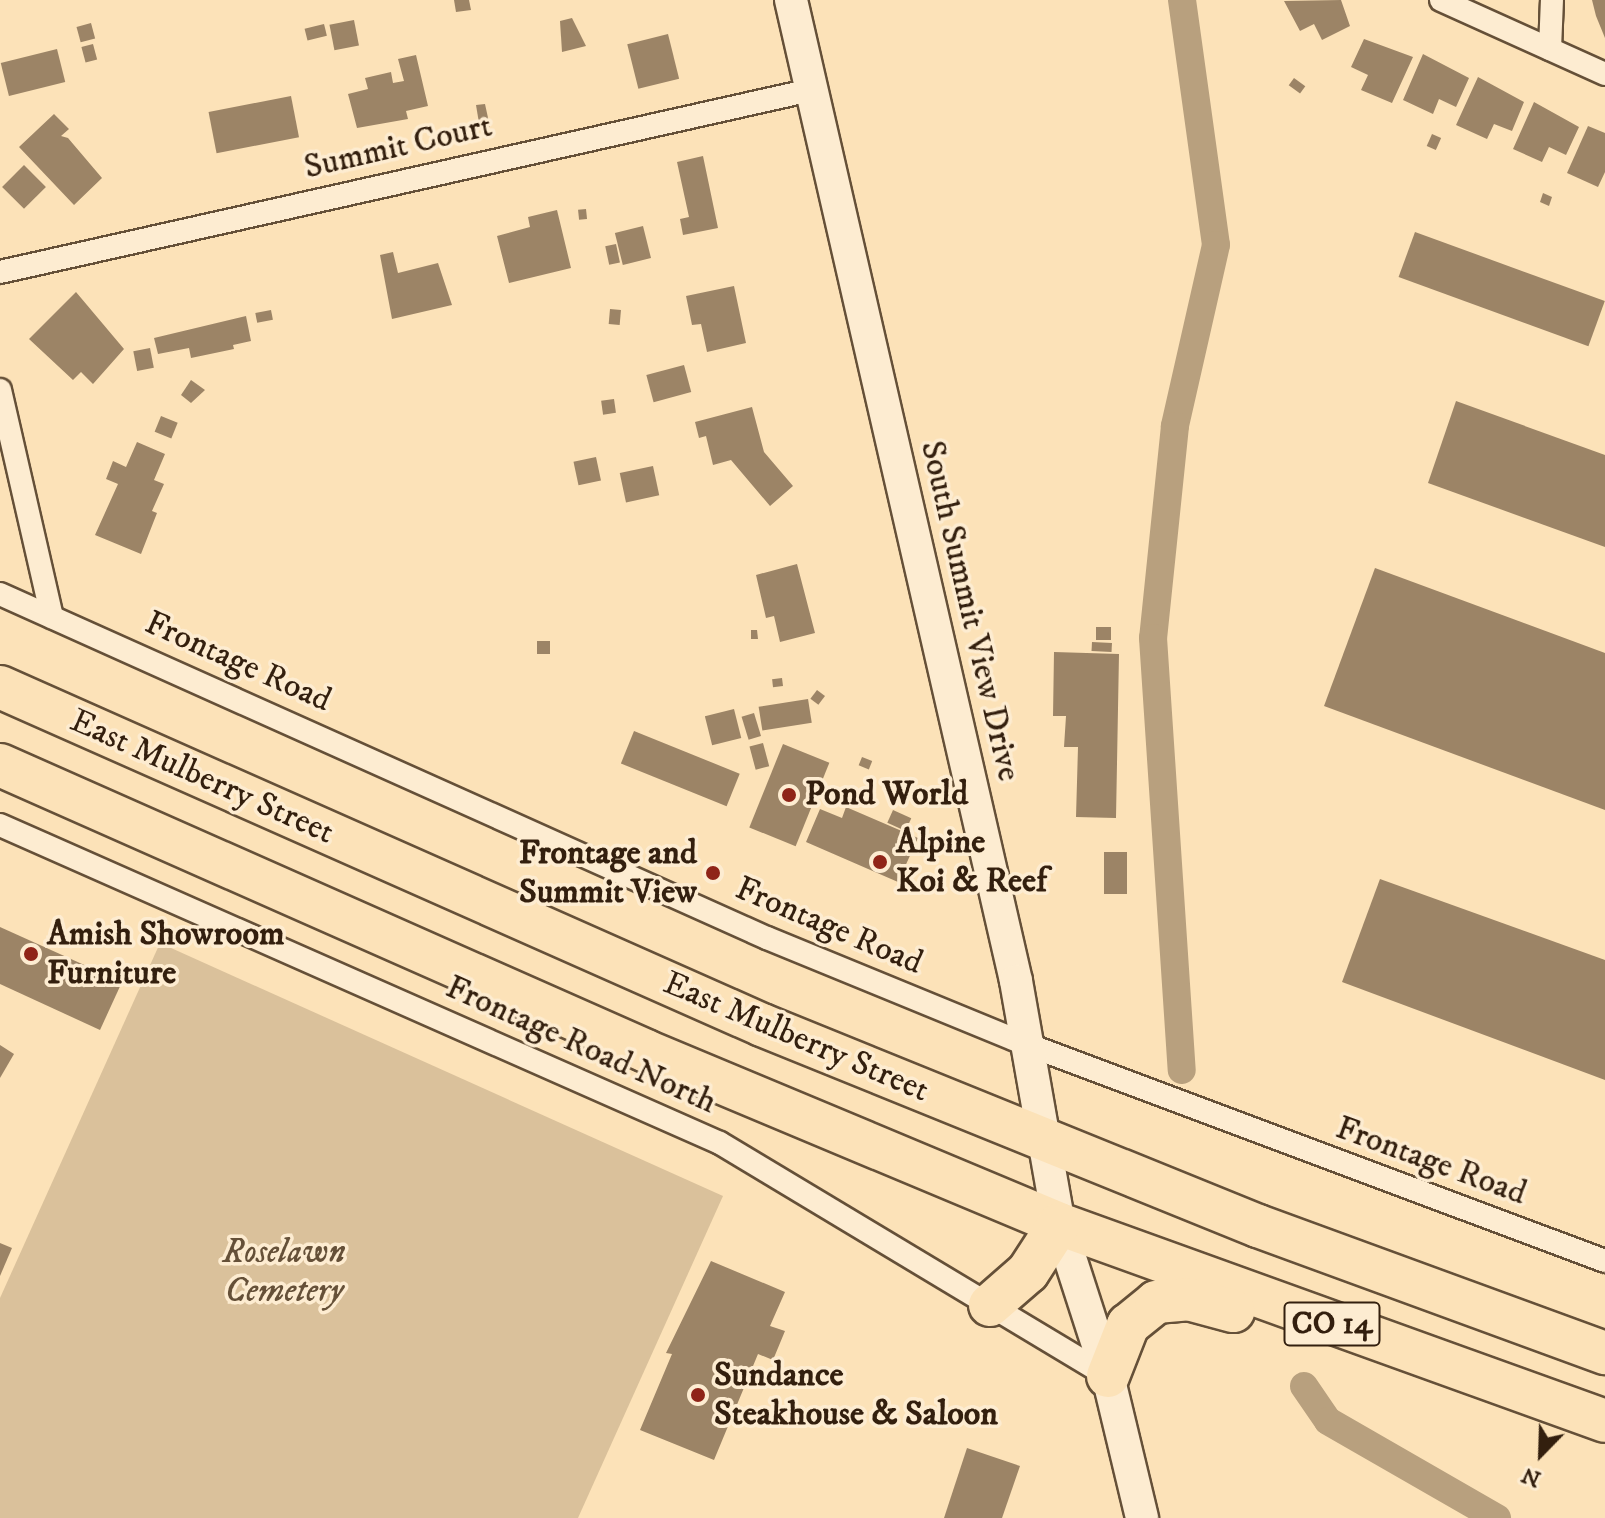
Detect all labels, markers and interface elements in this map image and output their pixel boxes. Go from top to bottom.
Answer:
street label: Summit Court [300,106,496,188]
street label: South Summit View Drive [911,437,1029,785]
street label: Frontage Road [139,603,337,721]
street label: East Mulberry Street [64,701,340,853]
place label: Pond World [805,775,968,815]
marker: Pond World [780,786,798,804]
place label: Alpine Koi & Reef [896,822,1047,902]
place label: Frontage and Summit View [519,833,697,912]
marker: Alpine Koi & Reef [871,853,889,871]
marker: Frontage and Summit View [704,864,722,882]
street label: Frontage Road [729,868,929,984]
place label: Amish Showroom Furniture [47,914,284,994]
marker: Amish Showroom Furniture [22,945,40,963]
street label: East Mulberry Street [657,963,935,1111]
street label: Frontage Road North [439,967,723,1123]
street label: Frontage Road [1330,1108,1532,1214]
park label: Roselawn Cemetery [222,1232,346,1312]
road number: CO 14 [1282,1296,1382,1352]
place label: Sundance Steakhouse & Saloon [714,1355,998,1434]
marker: Sundance Steakhouse & Saloon [689,1386,707,1404]
north arrow [1501,1414,1581,1494]
text: N [1518,1461,1545,1493]

